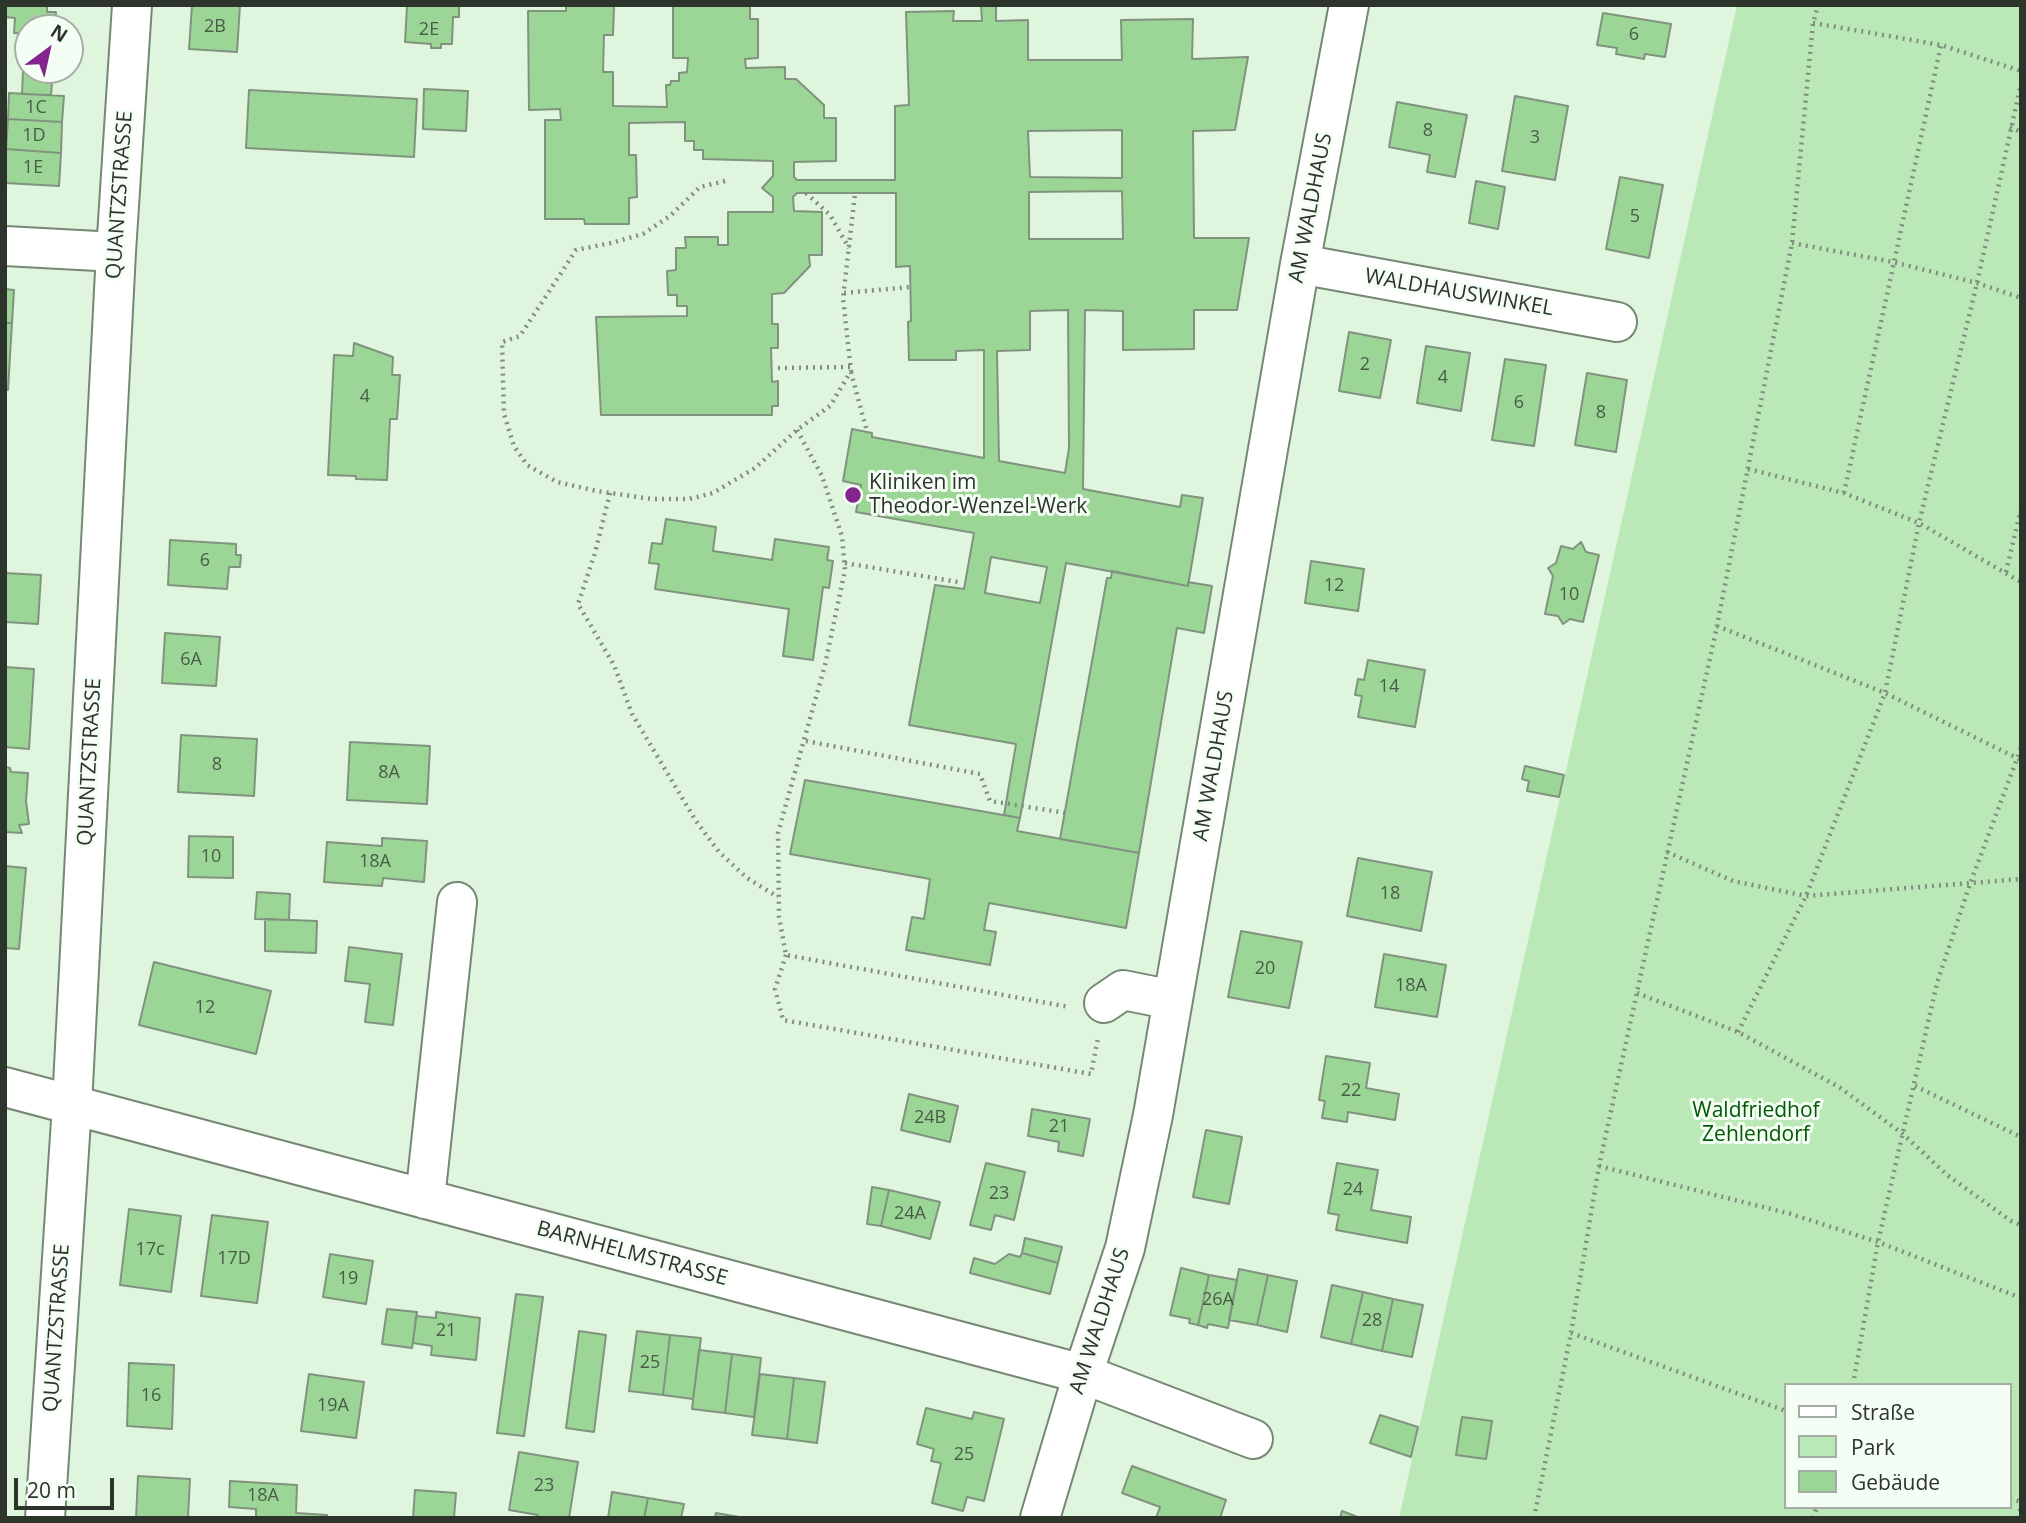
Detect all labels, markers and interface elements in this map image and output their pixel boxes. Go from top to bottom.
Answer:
north arrow [14,14,84,84]
house number: 2B [204,16,226,38]
text: N [46,18,73,48]
house number: 2E [419,19,439,41]
house number: 6 [1629,24,1639,46]
house number: 1C [25,97,47,119]
street label: QUANTZSTRASSE [102,110,138,280]
house number: 8 [1423,120,1433,142]
house number: 1D [22,125,46,147]
house number: 3 [1530,127,1540,149]
street label: AM WALDHAUS [1284,131,1338,285]
house number: 1E [23,157,43,179]
house number: 5 [1630,206,1640,228]
street label: WALDHAUSWINKEL [1363,264,1555,322]
house number: 2 [1360,354,1370,376]
house number: 4 [1438,367,1448,389]
house number: 4 [360,386,370,408]
house number: 6 [1514,392,1524,414]
house number: 8 [1596,402,1606,424]
place label: Kliniken im Theodor-Wenzel-Werk [869,470,1087,520]
marker: Kliniken im Theodor-Wenzel-Werk [843,485,863,505]
house number: 6 [200,550,210,572]
house number: 12 [1324,575,1344,597]
house number: 10 [1559,584,1579,606]
house number: 6A [180,649,202,671]
house number: 14 [1379,676,1399,698]
street label: QUANTZSTRASSE [73,677,107,847]
street label: AM WALDHAUS [1188,689,1240,843]
house number: 8 [212,754,222,776]
house number: 8A [378,762,400,784]
house number: 10 [201,846,221,868]
house number: 18A [359,851,391,873]
house number: 18 [1380,883,1400,905]
house number: 20 [1255,958,1275,980]
house number: 18A [1395,975,1427,997]
house number: 12 [195,997,215,1019]
house number: 22 [1341,1080,1361,1102]
park label: Waldfriedhof Zehlendorf [1692,1098,1820,1148]
house number: 24B [914,1107,946,1129]
house number: 21 [1049,1116,1069,1138]
house number: 24 [1343,1179,1363,1201]
house number: 23 [989,1183,1009,1205]
house number: 24A [894,1203,926,1225]
street label: BARNHELMSTRASSE [534,1216,730,1292]
house number: 17c [135,1239,165,1261]
street label: QUANTZSTRASSE [39,1243,75,1413]
street label: AM WALDHAUS [1065,1245,1135,1397]
house number: 17D [217,1248,251,1270]
house number: 19 [338,1268,358,1290]
house number: 26A [1202,1289,1234,1311]
house number: 28 [1362,1310,1382,1332]
house number: 21 [436,1320,456,1342]
house number: 25 [640,1352,660,1374]
legend [1784,1383,2012,1509]
house number: 16 [141,1385,161,1407]
house number: 19A [317,1395,349,1417]
text: Straße [1851,1398,1915,1426]
text: Park [1851,1433,1895,1461]
house number: 25 [954,1444,974,1466]
scale bar [18,1464,117,1508]
text: Gebäude [1851,1468,1940,1496]
house number: 23 [534,1475,554,1497]
text: 20 m [27,1476,76,1504]
house number: 18A [247,1485,279,1507]

